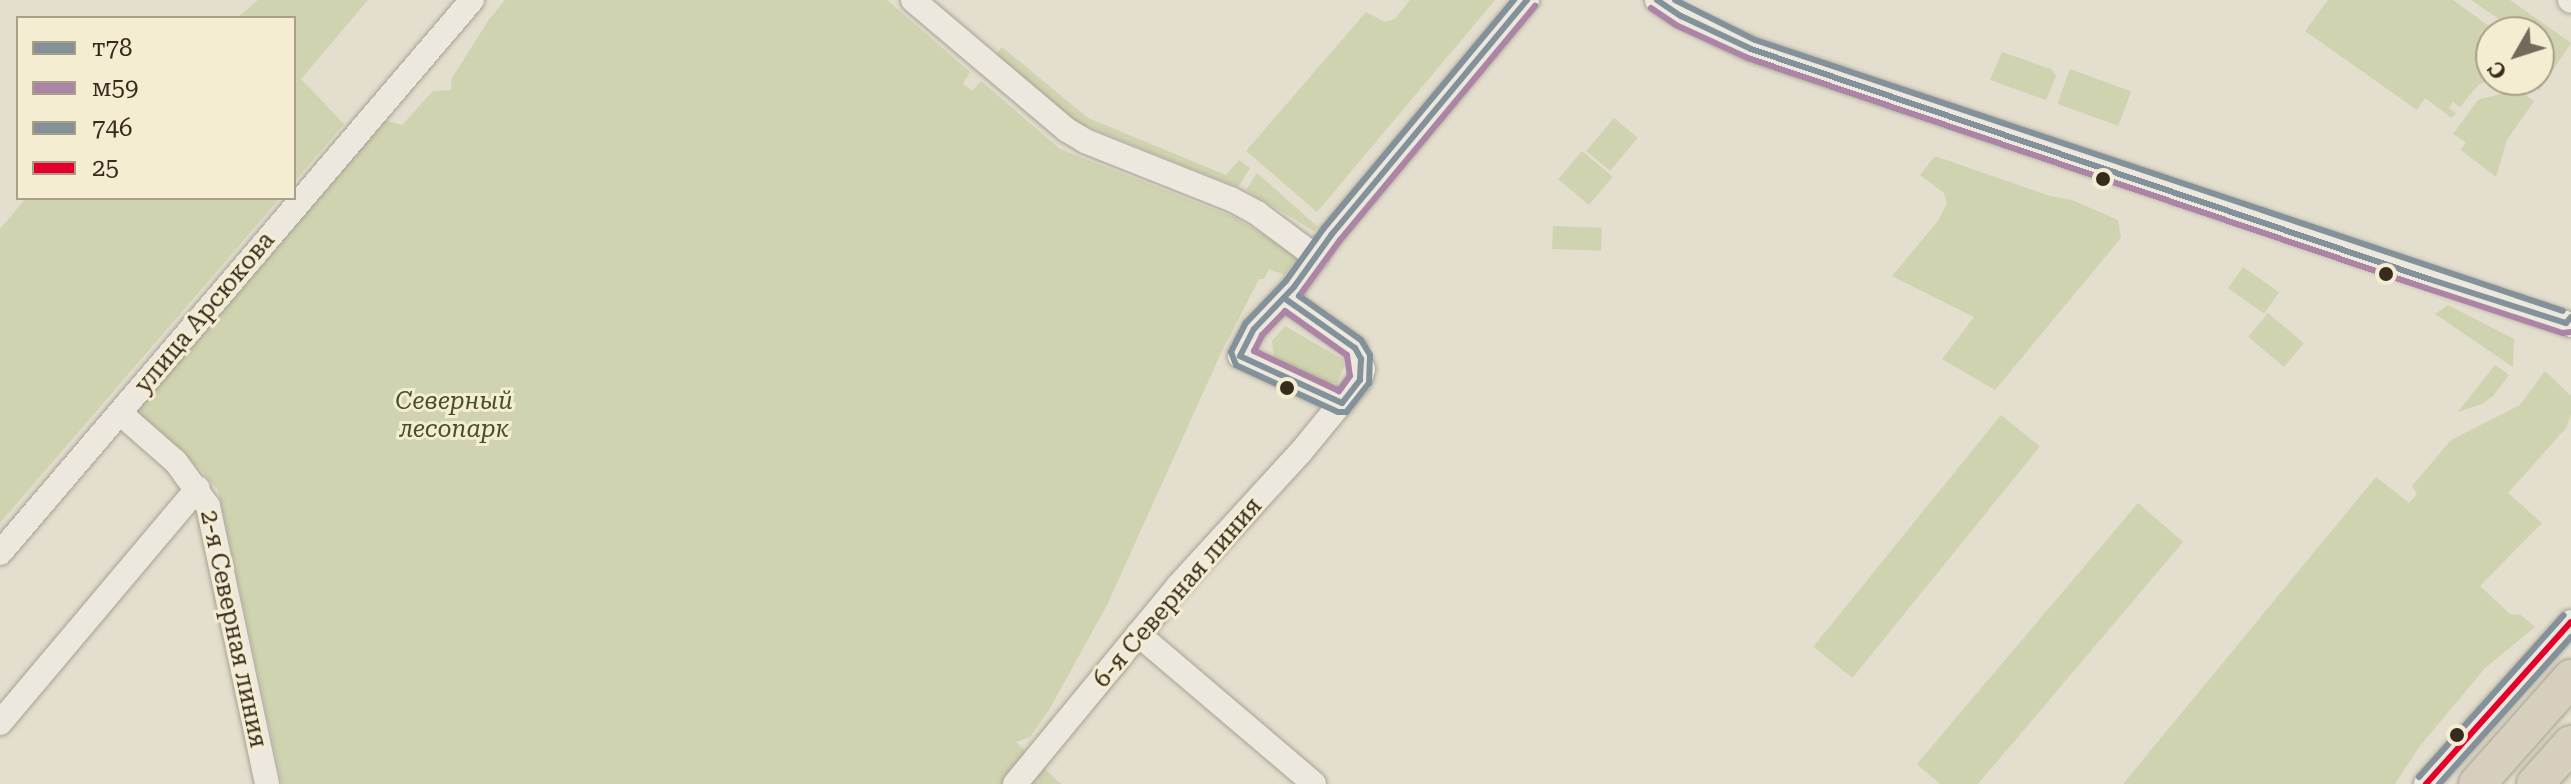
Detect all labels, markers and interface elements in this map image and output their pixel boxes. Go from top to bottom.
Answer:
legend [16,16,296,200]
north arrow [2475,16,2555,96]
text: т78 [92,34,133,62]
text: С [2483,56,2512,84]
text: м59 [92,74,138,102]
text: 746 [92,114,132,142]
text: 25 [92,154,119,182]
unlabelled marker [2095,171,2111,187]
street label: улица Арсюкова [129,226,281,400]
unlabelled marker [2378,266,2394,282]
unlabelled marker [1279,380,1295,396]
park label: Северный лесопарк [395,388,513,444]
street label: 6-я Северная линия [1088,492,1268,694]
street label: 2-я Северная линия [194,508,272,750]
unlabelled marker [2449,727,2465,743]

